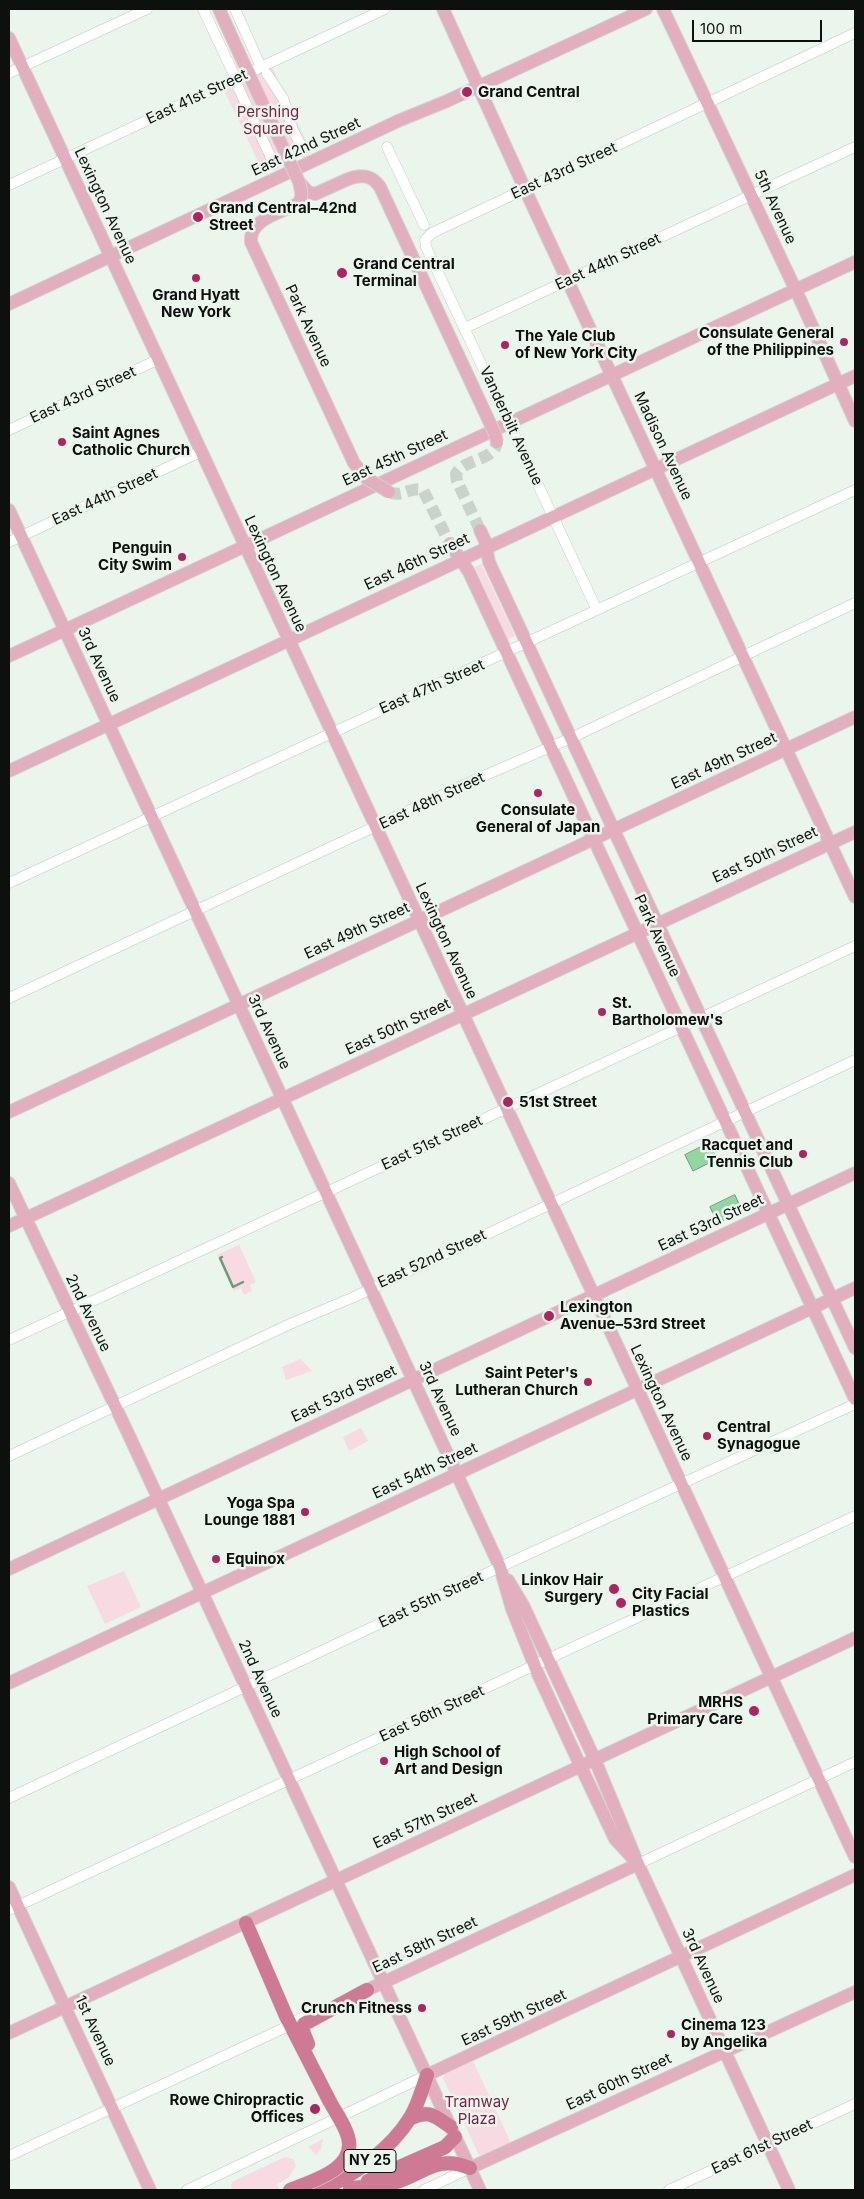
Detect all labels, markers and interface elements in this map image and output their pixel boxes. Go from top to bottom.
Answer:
scale bar [694,10,824,42]
text: 100 m [700,19,742,38]
street label: East 41st Street [144,66,250,128]
place label: Grand Central [478,83,580,101]
marker: Grand Central [460,85,474,99]
park label: Pershing Square [237,103,299,138]
street label: East 42nd Street [249,114,363,180]
street label: East 43rd Street [508,139,620,203]
street label: Lexington Avenue [70,145,140,267]
street label: 5th Avenue [750,167,800,247]
place label: Grand Central–42nd Street [209,199,357,234]
marker: Grand Central–42nd Street [191,210,205,224]
street label: East 44th Street [552,230,664,294]
place label: Grand Central Terminal [353,255,455,290]
marker: Grand Central Terminal [335,266,349,280]
marker: Grand Hyatt New York [190,272,202,284]
street label: Park Avenue [281,282,335,370]
place label: Grand Hyatt New York [152,286,240,321]
place label: Consulate General of the Philippines [699,324,834,359]
place label: The Yale Club of New York City [515,327,637,362]
marker: Consulate General of the Philippines [838,336,850,348]
marker: The Yale Club of New York City [499,339,511,351]
street label: East 43rd Street [27,363,139,427]
street label: Vanderbilt Avenue [476,364,546,488]
street label: Madison Avenue [630,389,696,503]
place label: Saint Agnes Catholic Church [72,424,190,459]
street label: East 45th Street [340,426,450,490]
marker: Saint Agnes Catholic Church [56,436,68,448]
street label: East 44th Street [49,465,161,529]
street label: Lexington Avenue [240,513,310,635]
street label: East 46th Street [362,530,472,594]
place label: Penguin City Swim [98,539,172,574]
marker: Penguin City Swim [176,551,188,563]
street label: 3rd Avenue [74,625,124,705]
street label: East 47th Street [377,656,487,718]
street label: East 49th Street [669,729,779,793]
street label: East 48th Street [377,769,487,833]
marker: Consulate General of Japan [532,787,544,799]
place label: Consulate General of Japan [476,801,600,836]
street label: East 50th Street [710,823,820,887]
street label: Lexington Avenue [411,880,481,1002]
street label: Park Avenue [630,892,684,980]
street label: East 49th Street [302,899,412,963]
street label: 3rd Avenue [244,992,294,1072]
place label: St. Bartholomew's [612,994,723,1029]
street label: East 50th Street [343,995,453,1059]
marker: St. Bartholomew's [596,1006,608,1018]
place label: 51st Street [519,1093,597,1111]
marker: 51st Street [501,1095,515,1109]
street label: East 51st Street [379,1112,485,1174]
place label: Racquet and Tennis Club [701,1136,793,1171]
marker: Racquet and Tennis Club [797,1148,809,1160]
street label: East 53rd Street [656,1191,766,1255]
street label: East 52nd Street [375,1226,489,1292]
street label: 2nd Avenue [61,1271,115,1355]
place label: Lexington Avenue–53rd Street [560,1298,705,1333]
marker: Lexington Avenue–53rd Street [542,1309,556,1323]
street label: Lexington Avenue [626,1342,696,1464]
street label: 3rd Avenue [415,1359,465,1439]
street label: East 53rd Street [289,1362,399,1426]
place label: Saint Peter's Lutheran Church [455,1364,578,1399]
marker: Saint Peter's Lutheran Church [582,1376,594,1388]
place label: Central Synagogue [717,1418,800,1453]
marker: Central Synagogue [701,1430,713,1442]
street label: East 54th Street [370,1439,480,1503]
place label: Yoga Spa Lounge 1881 [204,1494,295,1529]
marker: Yoga Spa Lounge 1881 [299,1506,311,1518]
place label: Equinox [226,1550,285,1568]
marker: Equinox [210,1553,222,1565]
street label: East 55th Street [376,1568,486,1632]
place label: Linkov Hair Surgery [521,1571,603,1606]
marker: Linkov Hair Surgery [607,1582,621,1596]
place label: City Facial Plastics [632,1585,708,1620]
marker: City Facial Plastics [614,1596,628,1610]
street label: 2nd Avenue [234,1637,286,1721]
street label: East 56th Street [377,1682,487,1746]
place label: MRHS Primary Care [647,1693,743,1728]
marker: MRHS Primary Care [747,1704,761,1718]
place label: High School of Art and Design [394,1743,503,1778]
marker: High School of Art and Design [378,1755,390,1767]
street label: East 57th Street [370,1789,480,1853]
street label: East 58th Street [370,1913,480,1977]
street label: 3rd Avenue [678,1926,728,2006]
street label: East 59th Street [459,1986,569,2050]
street label: 1st Avenue [71,1993,119,2069]
place label: Crunch Fitness [301,1999,412,2017]
marker: Crunch Fitness [416,2002,428,2014]
place label: Cinema 123 by Angelika [681,2016,767,2051]
marker: Cinema 123 by Angelika [665,2028,677,2040]
street label: East 60th Street [564,2050,674,2114]
place label: Rowe Chiropractic Offices [170,2091,304,2126]
park label: Tramway Plaza [445,2093,509,2128]
marker: Rowe Chiropractic Offices [308,2102,322,2116]
street label: East 61st Street [709,2116,815,2178]
road number: NY 25 [344,2150,396,2172]

